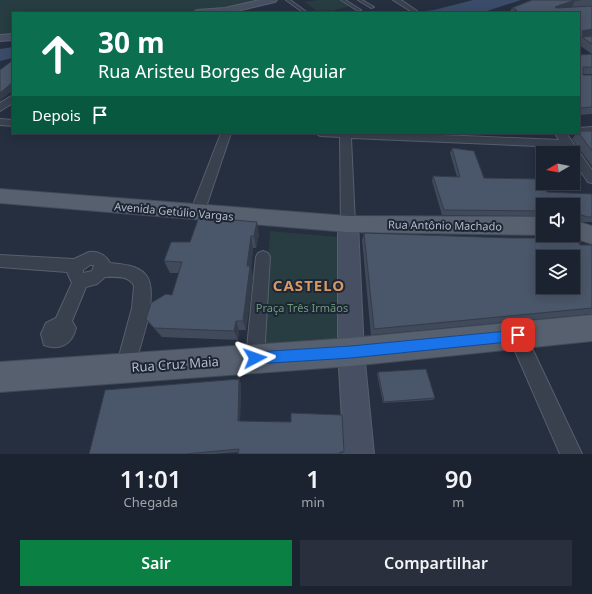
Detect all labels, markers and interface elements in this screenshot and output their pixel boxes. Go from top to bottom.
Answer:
text: 30 m [98,23,165,61]
icon: ahead [32,28,84,80]
text: Rua Aristeu Borges de Aguiar [98,59,346,83]
icon: arrive [89,104,111,126]
text: Depois [32,105,81,125]
north arrow [536,146,580,190]
map controls [536,146,580,294]
street label: Avenida Getúlio Vargas [114,198,234,224]
button: sound [536,198,580,242]
street label: Rua Antônio Machado [388,217,503,234]
button: layers [536,250,580,294]
district label: CASTELO [273,275,345,295]
park label: Praça Três Irmãos [256,300,348,315]
pin [501,318,535,352]
icon: arrive [507,324,529,346]
position arrow [234,337,276,379]
street label: Rua Cruz Maia [131,352,219,376]
text: 11:01 [120,462,181,495]
text: 1 [306,462,320,495]
text: 90 [445,462,472,495]
text: Chegada [124,493,178,511]
text: min [301,493,325,511]
text: m [452,493,464,511]
button: Sair [20,540,292,586]
button: Compartilhar [300,540,572,586]

